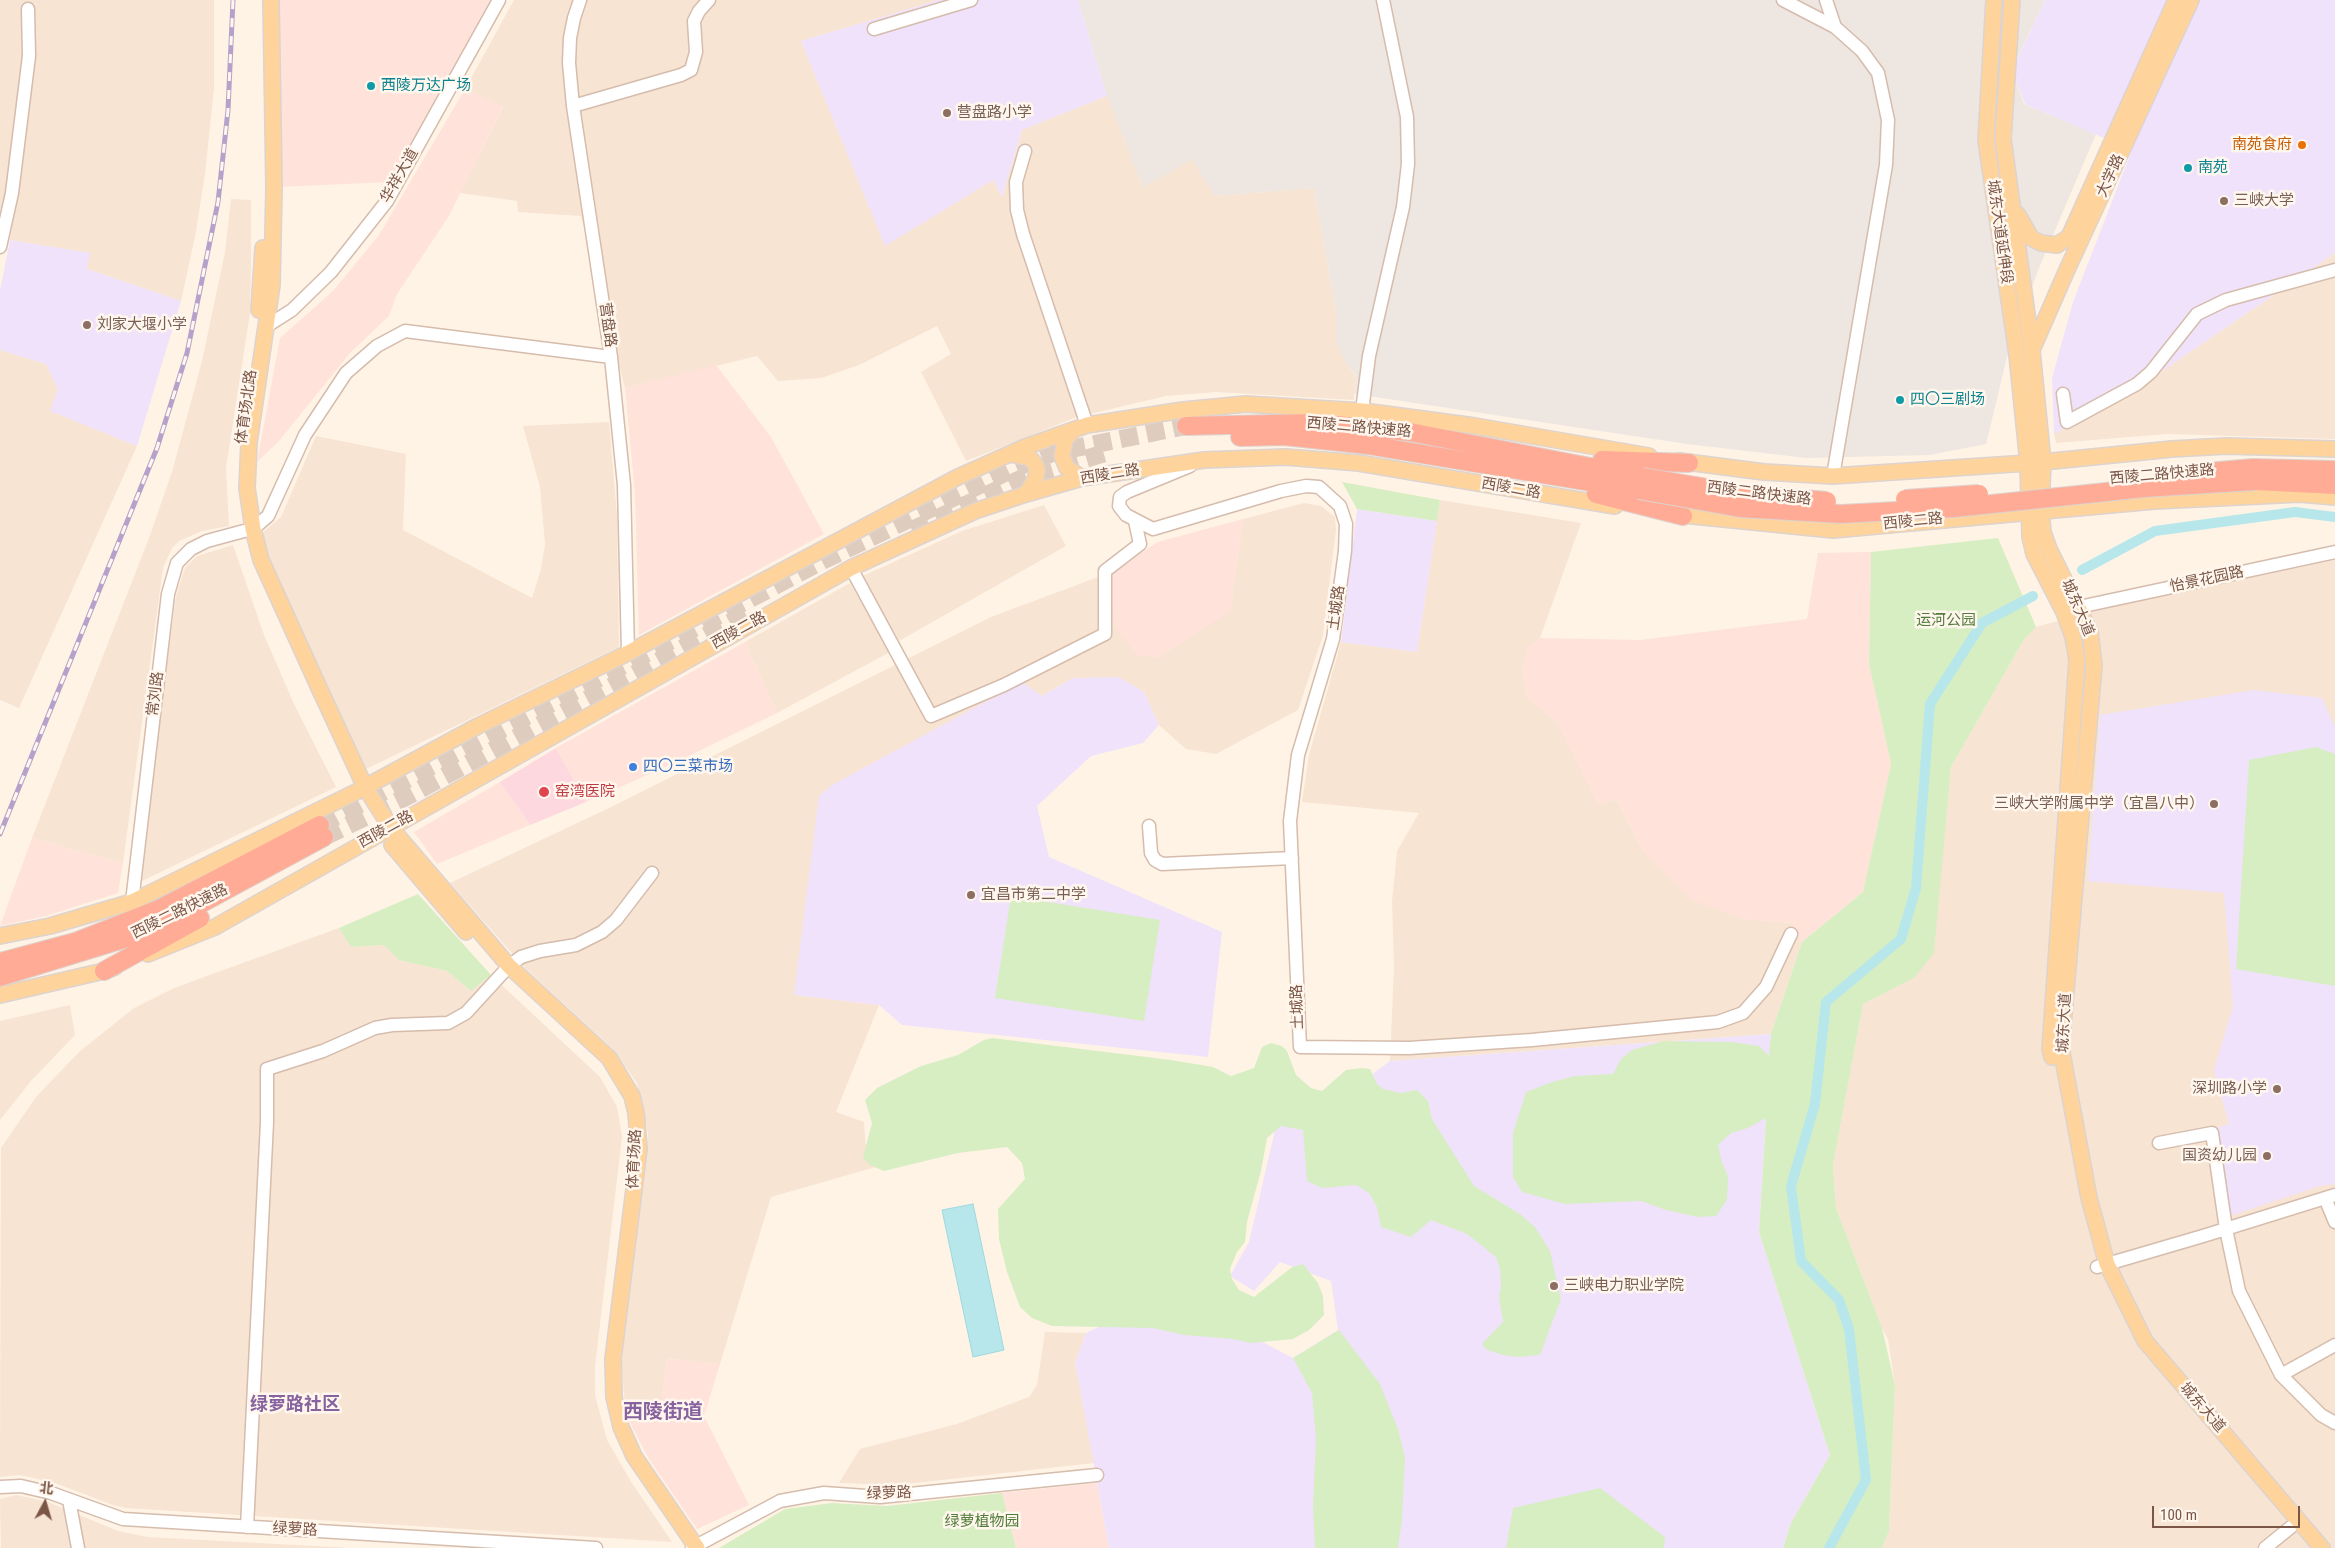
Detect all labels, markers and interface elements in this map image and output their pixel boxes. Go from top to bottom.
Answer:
place label: 西陵万达广场 [381,77,471,95]
marker: 西陵万达广场 [365,80,377,92]
place label: 营盘路小学 [957,104,1032,122]
marker: 营盘路小学 [941,107,953,119]
place label: 南苑食府 [2232,136,2292,154]
marker: 南苑食府 [2296,139,2308,151]
street label: 华祥大道 [377,146,423,206]
street label: 大学路 [2093,152,2129,200]
place label: 南苑 [2198,159,2228,177]
marker: 南苑 [2182,162,2194,174]
street label: 城东大道延伸段 [1983,179,2015,285]
place label: 三峡大学 [2234,192,2294,210]
marker: 三峡大学 [2218,195,2230,207]
street label: 营盘路 [595,301,619,349]
place label: 刘家大堰小学 [97,316,187,334]
marker: 刘家大堰小学 [81,319,93,331]
street label: 体育场北路 [233,369,261,445]
place label: 四〇三剧场 [1910,391,1985,409]
marker: 四〇三剧场 [1894,394,1906,406]
street label: 西陵二路快速路 [1306,414,1412,442]
street label: 西陵二路 [1079,461,1141,489]
street label: 西陵二路快速路 [2109,461,2215,489]
street label: 西陵二路 [1480,475,1542,503]
street label: 西陵二路快速路 [1706,479,1812,509]
street label: 西陵二路 [1882,510,1944,534]
street label: 怡景花园路 [2168,563,2246,597]
street label: 城东大道 [2057,577,2097,639]
street label: 土城路 [1325,584,1349,632]
street label: 西陵二路 [708,609,770,653]
park label: 运河公园 [1916,612,1976,630]
street label: 常刘路 [144,671,168,717]
place label: 四〇三菜市场 [643,758,733,776]
marker: 四〇三菜市场 [627,761,639,773]
place label: 窑湾医院 [555,783,615,801]
marker: 窑湾医院 [537,785,551,799]
place label: 三峡大学附属中学（宜昌八中） [1994,795,2204,813]
marker: 三峡大学附属中学（宜昌八中） [2208,798,2220,810]
street label: 西陵二路 [355,808,417,852]
street label: 西陵二路快速路 [129,881,231,943]
place label: 宜昌市第二中学 [981,886,1086,904]
marker: 宜昌市第二中学 [965,889,977,901]
street label: 土城路 [1288,984,1308,1030]
street label: 城东大道 [2054,993,2076,1053]
place label: 深圳路小学 [2192,1080,2267,1098]
marker: 深圳路小学 [2271,1083,2283,1095]
street label: 体育场路 [624,1129,646,1189]
place label: 国资幼儿园 [2182,1147,2257,1165]
marker: 国资幼儿园 [2261,1150,2273,1162]
place label: 三峡电力职业学院 [1564,1277,1684,1295]
marker: 三峡电力职业学院 [1548,1280,1560,1292]
street label: 城东大道 [2176,1379,2228,1437]
district label: 绿萝路社区 [250,1394,340,1416]
district label: 西陵街道 [623,1401,703,1425]
north arrow [20,1478,70,1528]
text: 北 [39,1479,54,1497]
street label: 绿萝路 [866,1484,912,1504]
scale bar [2155,1496,2302,1528]
text: 100 m [2160,1506,2197,1524]
park label: 绿萝植物园 [945,1513,1019,1531]
street label: 绿萝路 [272,1520,318,1540]

